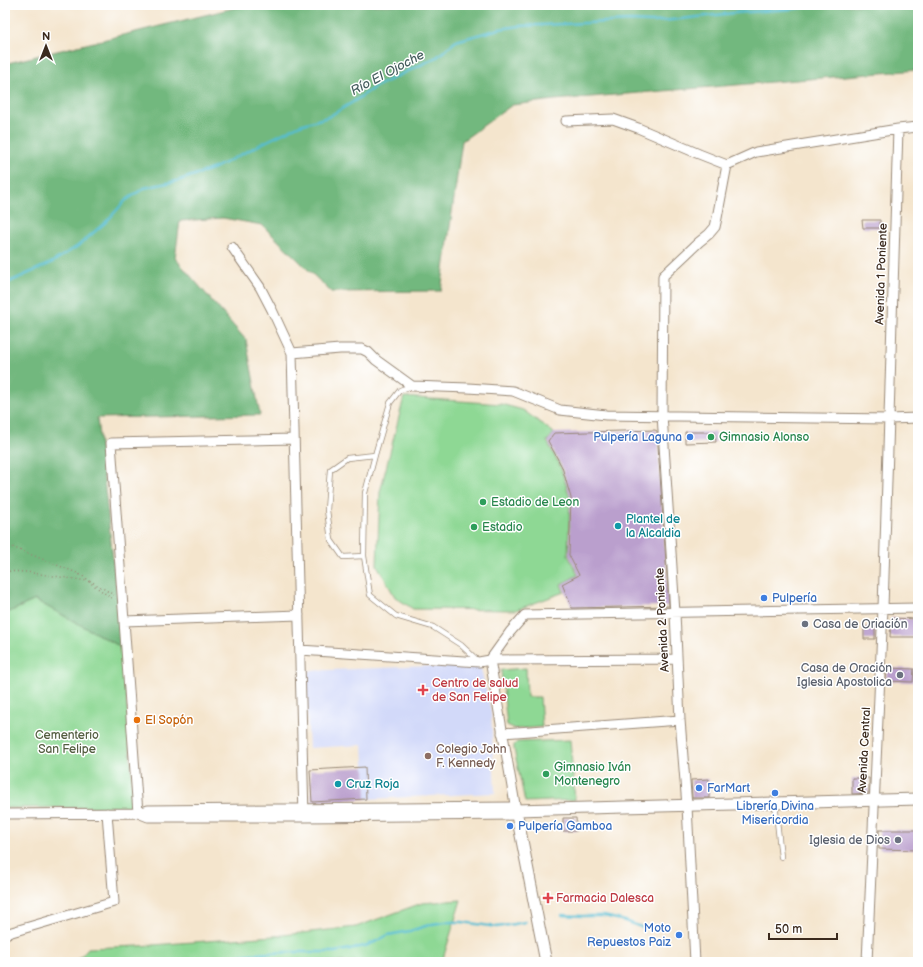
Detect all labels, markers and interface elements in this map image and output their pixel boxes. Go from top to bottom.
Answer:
north arrow [26,26,66,66]
text: N [42,30,50,43]
water label: Río El Ojoche [348,47,427,99]
street label: Avenida 1 Poniente [872,223,891,325]
place label: Pulpería Laguna [593,430,682,445]
place label: Gimnasio Alonso [719,430,810,445]
marker: Pulpería Laguna [685,432,695,442]
marker: Gimnasio Alonso [706,432,716,442]
place label: Estadio de Leon [491,495,579,510]
marker: Estadio de Leon [478,497,488,507]
place label: Plantel de la Alcaldia [626,512,681,541]
place label: Estadio [482,520,523,535]
marker: Plantel de la Alcaldia [613,521,623,531]
marker: Estadio [469,522,479,532]
street label: Avenida 2 Poniente [652,567,673,672]
place label: Pulpería [772,591,817,606]
marker: Pulpería [759,593,769,603]
place label: Casa de Oriación [813,617,908,632]
marker: Casa de Oriación [800,619,810,629]
place label: Casa de Oración Iglesia Apostolica [797,661,892,690]
marker: Casa de Oración Iglesia Apostolica [895,670,905,680]
place label: Centro de salud de San Felipe [432,676,519,705]
marker: Centro de salud de San Felipe [417,684,429,696]
street label: Avenida Central [855,707,874,793]
place label: El Sopón [145,713,193,728]
marker: El Sopón [132,715,142,725]
park label: Cementerio San Felipe [35,728,99,757]
place label: Colegio John F. Kennedy [436,742,507,771]
marker: Colegio John F. Kennedy [423,751,433,761]
place label: Gimnasio Iván Montenegro [554,760,631,789]
marker: Gimnasio Iván Montenegro [541,769,551,779]
place label: Cruz Roja [346,777,399,792]
marker: Cruz Roja [333,779,343,789]
place label: FarMart [707,781,751,796]
marker: FarMart [694,783,704,793]
marker: Librería Divina Misericordia [770,788,780,798]
place label: Librería Divina Misericordia [736,799,814,828]
place label: Pulpería Gamboa [518,819,613,834]
marker: Pulpería Gamboa [505,821,515,831]
place label: Iglesia de Dios [809,833,890,848]
marker: Iglesia de Dios [893,835,903,845]
place label: Farmacia Dalesca [556,891,654,906]
marker: Farmacia Dalesca [543,893,553,903]
scale bar [769,915,837,941]
place label: Moto Repuestos Paiz [587,921,671,950]
text: 50 m [775,922,802,937]
marker: Moto Repuestos Paiz [674,930,684,940]

